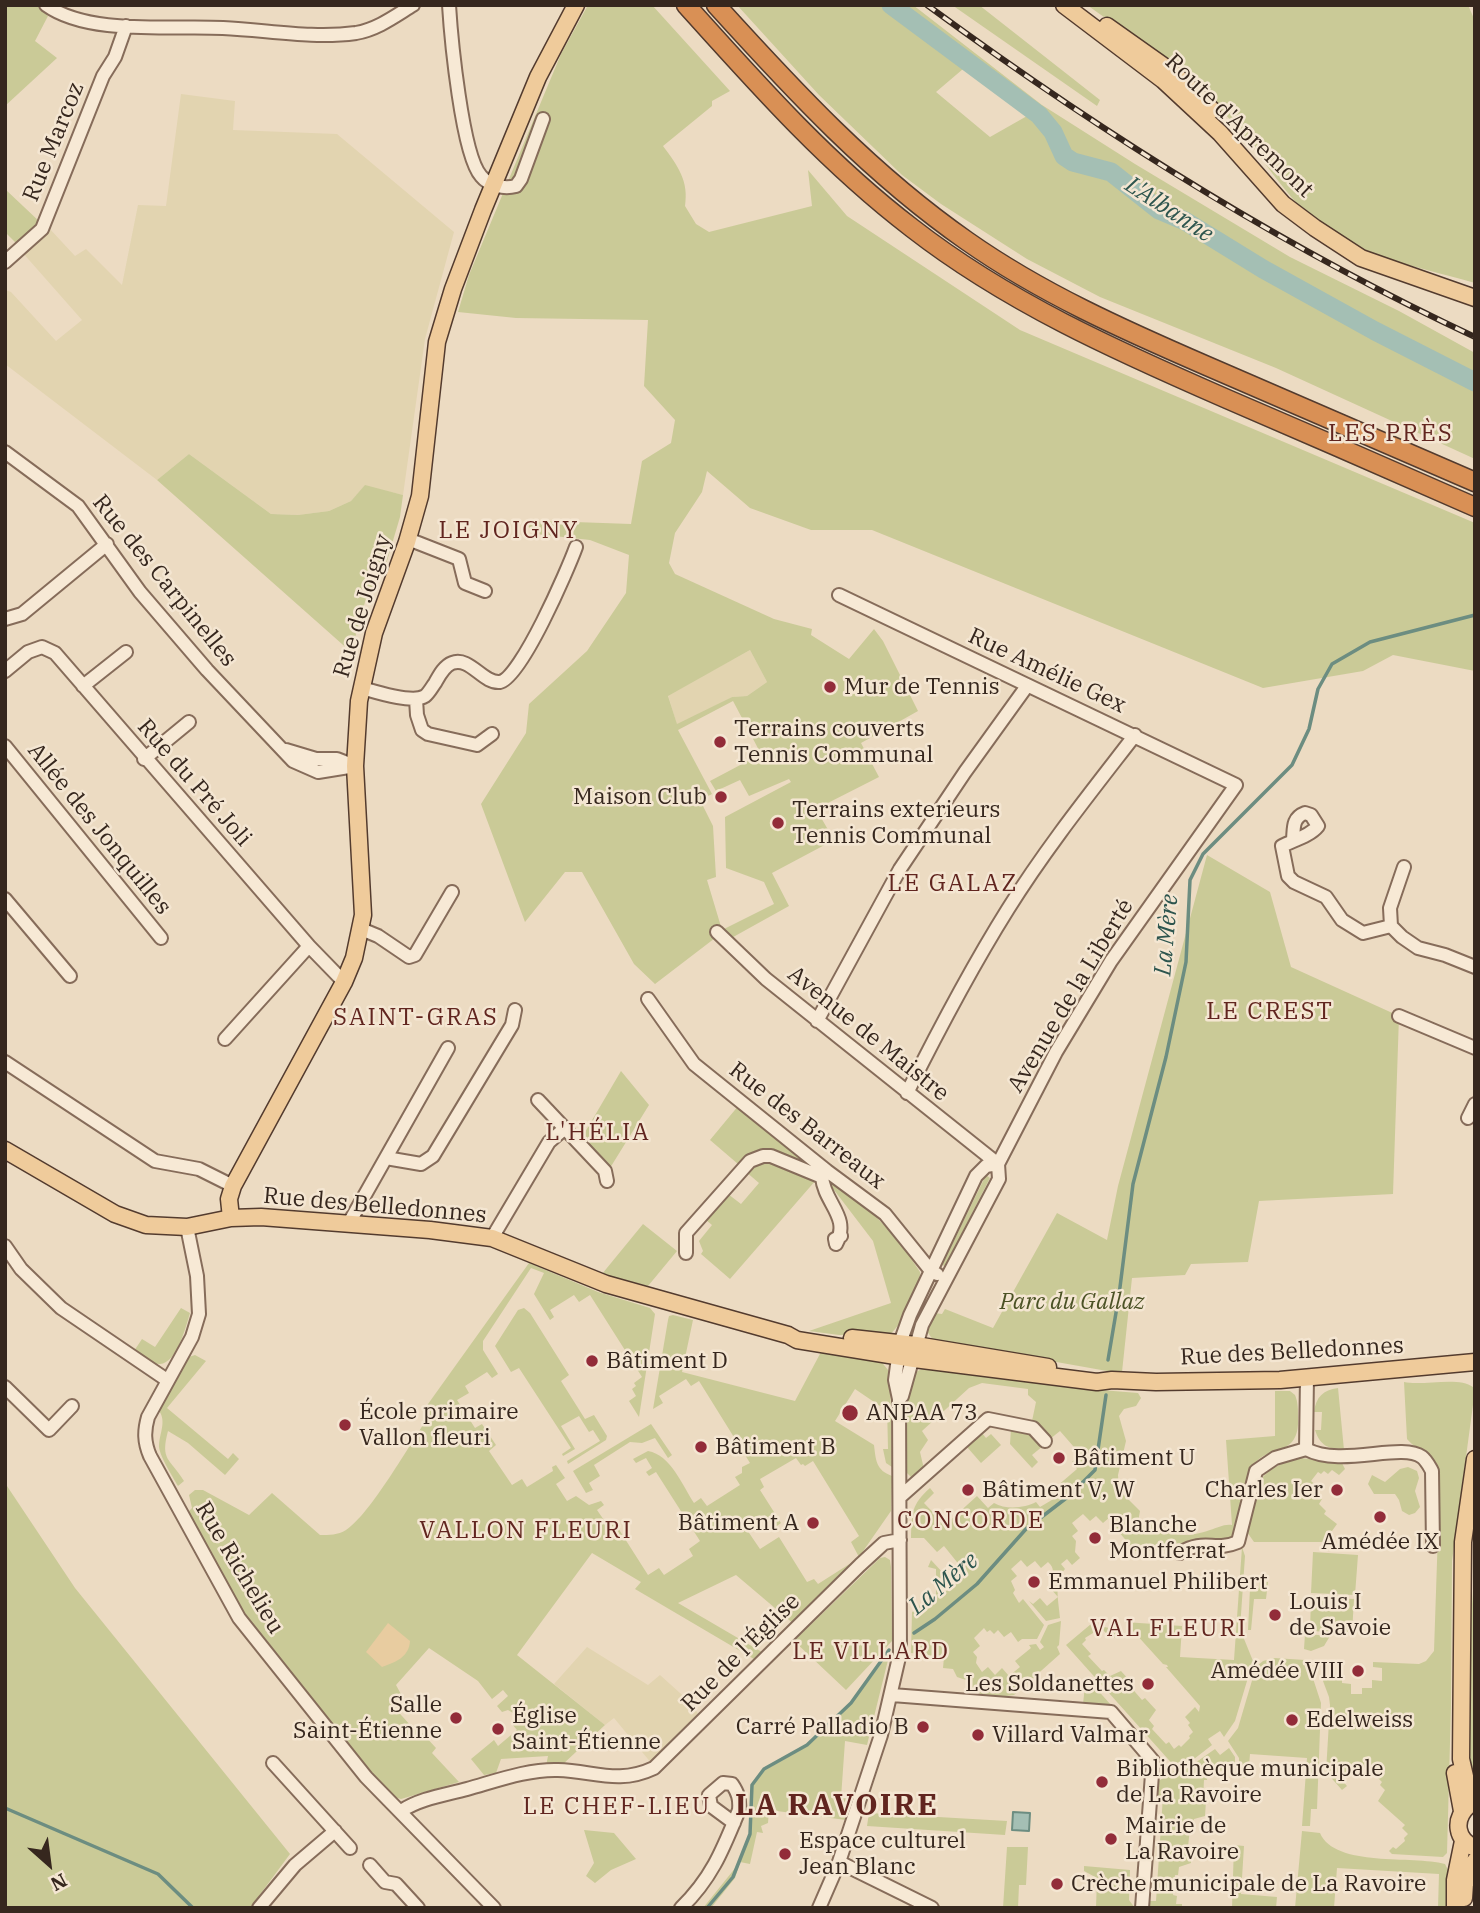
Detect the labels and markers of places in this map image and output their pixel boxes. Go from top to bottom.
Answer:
place label: Mur de Tennis [844,673,1000,701]
marker: Mur de Tennis [822,679,838,695]
place label: Terrains couverts Tennis Communal [734,715,933,769]
marker: Terrains couverts Tennis Communal [712,734,728,750]
place label: Maison Club [573,783,707,811]
marker: Maison Club [713,789,729,805]
place label: Terrains exterieurs Tennis Communal [792,796,1001,850]
marker: Terrains exterieurs Tennis Communal [770,815,786,831]
place label: Bâtiment D [606,1347,728,1375]
marker: Bâtiment D [584,1353,600,1369]
place label: École primaire Vallon fleuri [359,1398,518,1452]
place label: ANPAA 73 [866,1399,978,1427]
marker: ANPAA 73 [840,1403,860,1423]
marker: École primaire Vallon fleuri [337,1417,353,1433]
place label: Bâtiment B [715,1433,836,1461]
marker: Bâtiment B [693,1439,709,1455]
place label: Bâtiment U [1073,1444,1195,1472]
marker: Bâtiment U [1051,1450,1067,1466]
place label: Bâtiment V, W [982,1476,1135,1504]
place label: Charles Ier [1205,1476,1323,1504]
marker: Bâtiment V, W [960,1482,976,1498]
marker: Charles Ier [1329,1482,1345,1498]
place label: Bâtiment A [678,1509,799,1537]
marker: Amédée IX [1372,1509,1388,1525]
place label: Blanche Montferrat [1109,1511,1226,1565]
marker: Bâtiment A [805,1515,821,1531]
place label: Amédée IX [1321,1528,1439,1556]
marker: Blanche Montferrat [1087,1530,1103,1546]
place label: Emmanuel Philibert [1048,1568,1268,1596]
marker: Emmanuel Philibert [1026,1574,1042,1590]
place label: Louis I de Savoie [1289,1588,1391,1642]
marker: Louis I de Savoie [1267,1607,1283,1623]
place label: Amédée VIII [1211,1657,1344,1685]
marker: Amédée VIII [1350,1663,1366,1679]
place label: Les Soldanettes [965,1670,1134,1698]
marker: Les Soldanettes [1140,1676,1156,1692]
place label: Salle Saint-Étienne [293,1691,442,1745]
place label: Église Saint-Étienne [512,1702,661,1756]
place label: Edelweiss [1306,1706,1413,1734]
marker: Salle Saint-Étienne [448,1710,464,1726]
marker: Edelweiss [1284,1712,1300,1728]
place label: Carré Palladio B [736,1713,909,1741]
marker: Carré Palladio B [915,1719,931,1735]
marker: Église Saint-Étienne [490,1721,506,1737]
place label: Villard Valmar [992,1721,1148,1749]
marker: Villard Valmar [970,1727,986,1743]
place label: Bibliothèque municipale de La Ravoire [1116,1755,1384,1809]
marker: Bibliothèque municipale de La Ravoire [1094,1774,1110,1790]
place label: Mairie de La Ravoire [1125,1812,1239,1866]
place label: Espace culturel Jean Blanc [799,1827,966,1881]
marker: Mairie de La Ravoire [1103,1831,1119,1847]
marker: Espace culturel Jean Blanc [777,1846,793,1862]
place label: Crèche municipale de La Ravoire [1071,1870,1426,1898]
marker: Crèche municipale de La Ravoire [1049,1876,1065,1892]

